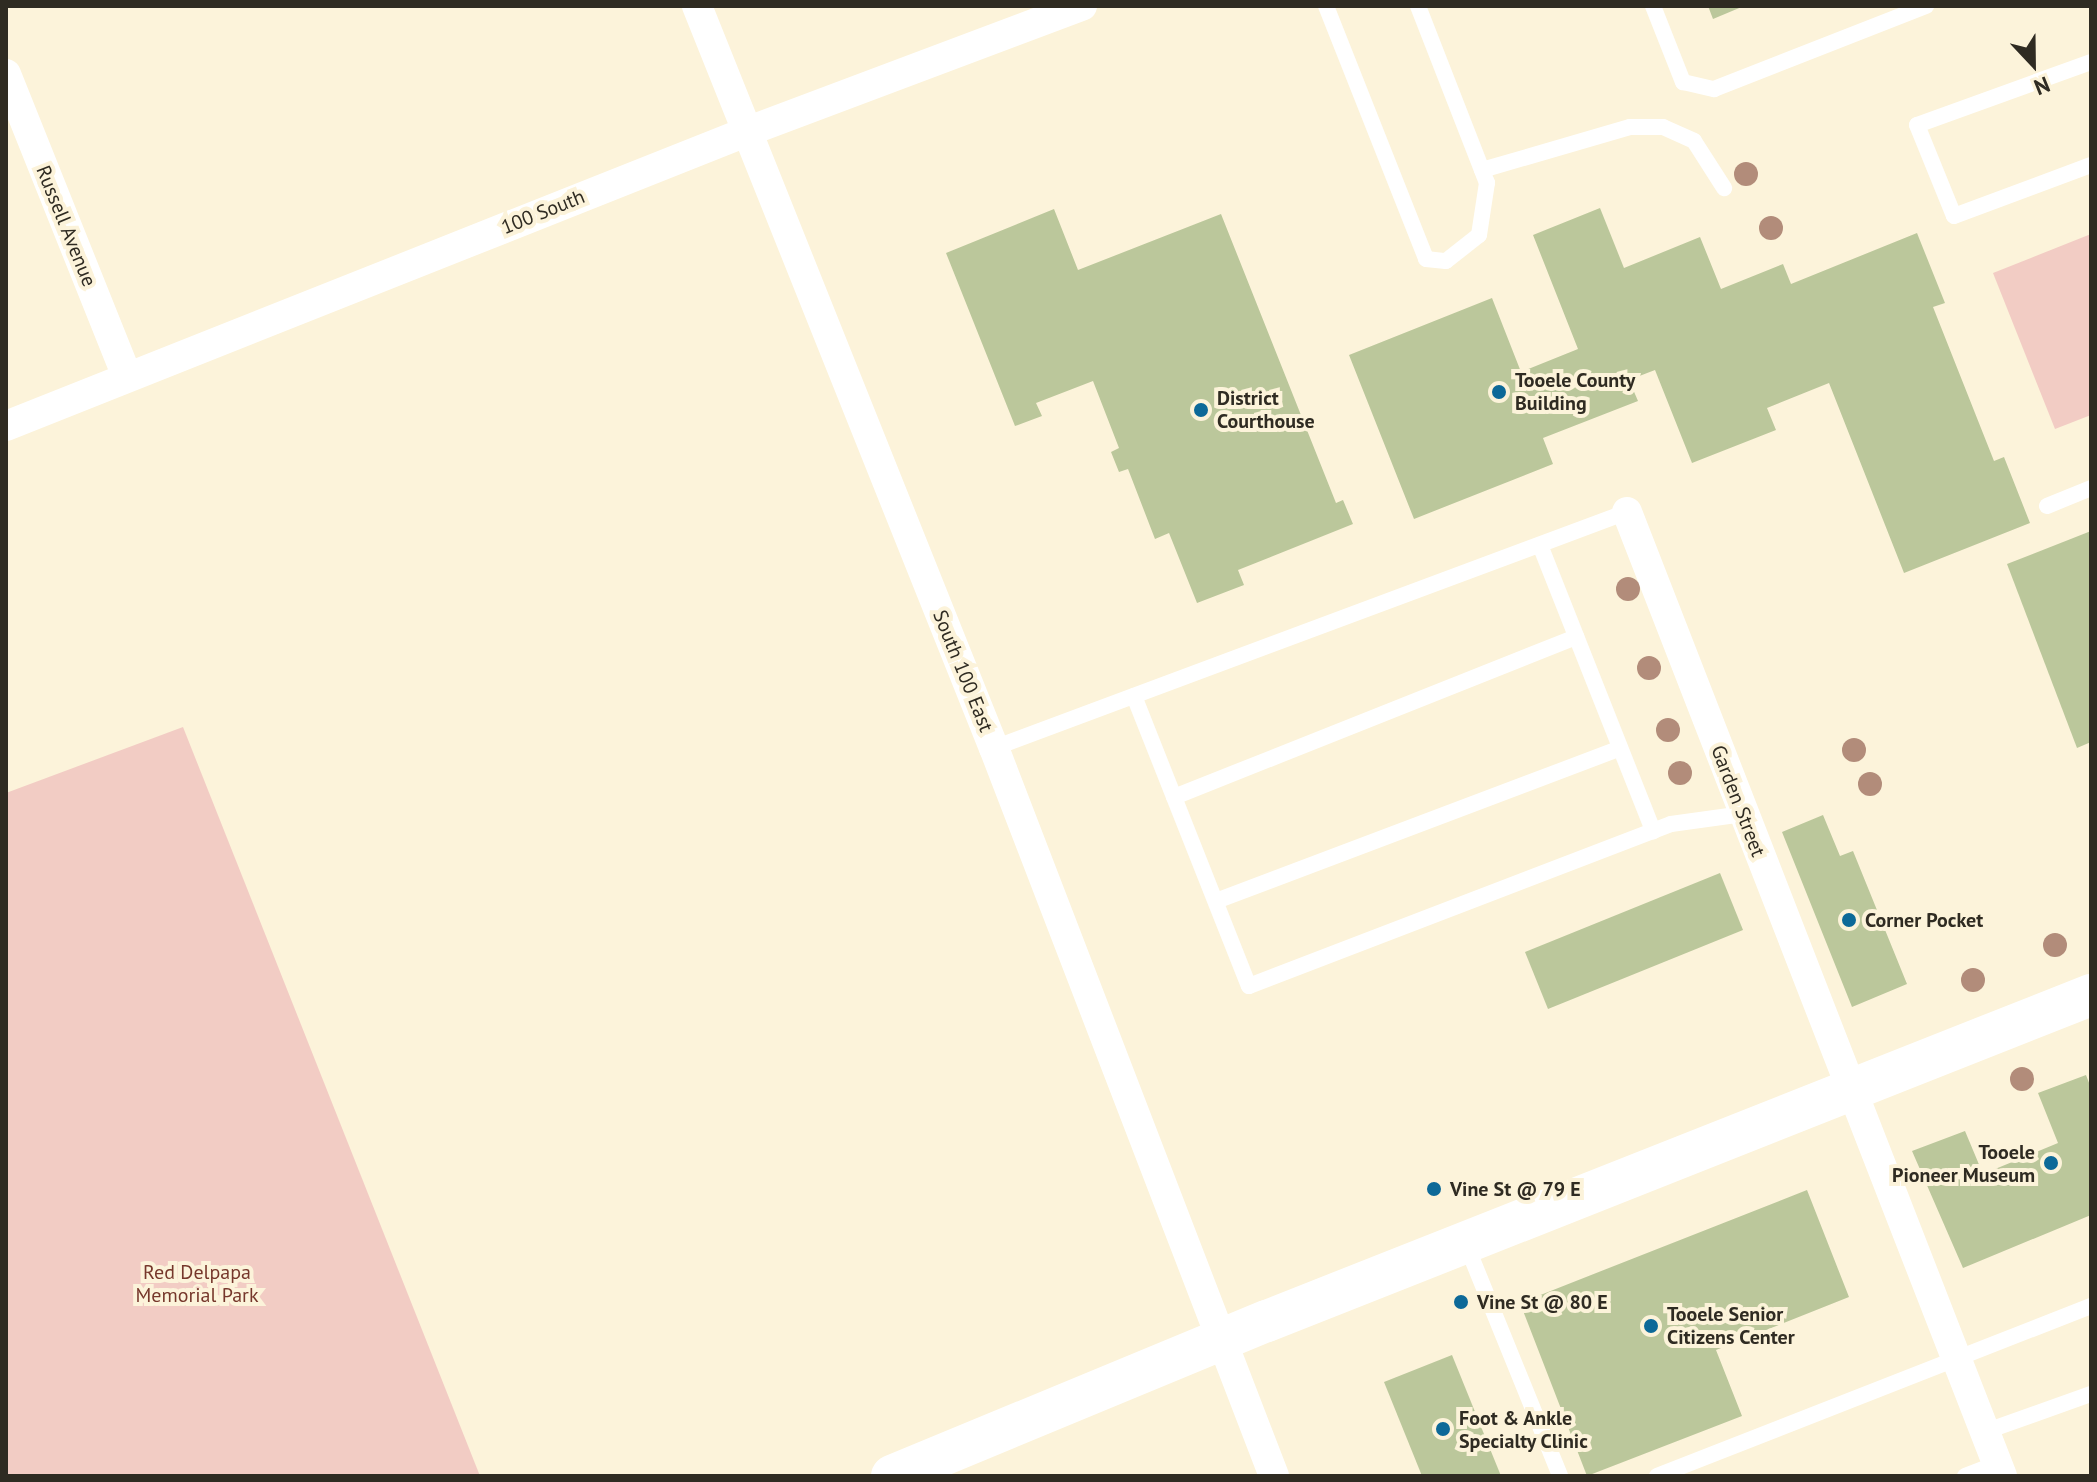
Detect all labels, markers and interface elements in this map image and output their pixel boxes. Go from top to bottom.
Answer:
north arrow [1993,24,2073,104]
text: N [2030,71,2054,102]
street label: Russell Avenue [31,162,101,290]
street label: 100 South [498,184,588,240]
place label: Tooele County Building [1515,368,1635,415]
marker: Tooele County Building [1490,383,1508,401]
place label: District Courthouse [1217,386,1315,433]
marker: District Courthouse [1192,401,1210,419]
street label: South 100 East [928,607,998,735]
street label: Garden Street [1706,742,1770,860]
place label: Corner Pocket [1865,908,1983,932]
marker: Corner Pocket [1840,911,1858,929]
place label: Tooele Pioneer Museum [1892,1140,2035,1187]
marker: Tooele Pioneer Museum [2042,1154,2060,1172]
place label: Vine St @ 79 E [1450,1177,1581,1201]
marker: Vine St @ 79 E [1425,1180,1443,1198]
park label: Red Delpapa Memorial Park [136,1261,258,1308]
place label: Vine St @ 80 E [1477,1290,1608,1314]
marker: Vine St @ 80 E [1452,1293,1470,1311]
place label: Tooele Senior Citizens Center [1667,1302,1795,1349]
marker: Tooele Senior Citizens Center [1642,1317,1660,1335]
place label: Foot & Ankle Specialty Clinic [1459,1406,1589,1453]
marker: Foot & Ankle Specialty Clinic [1434,1420,1452,1438]

